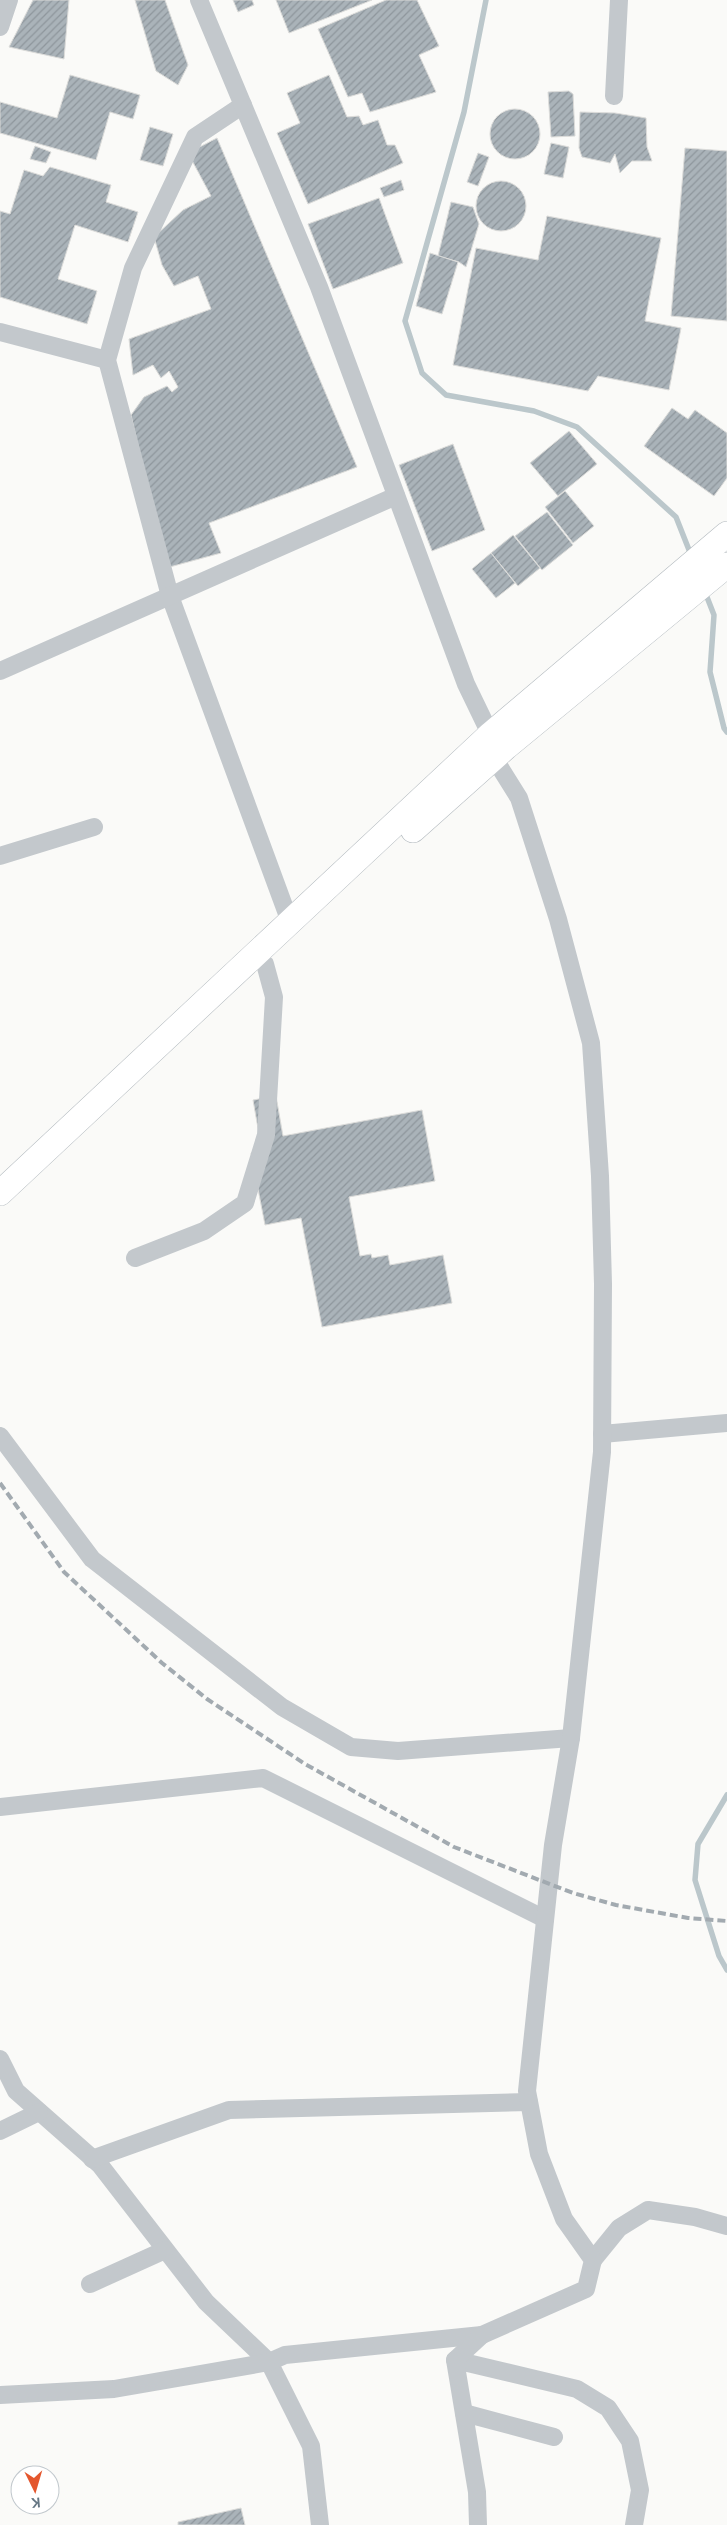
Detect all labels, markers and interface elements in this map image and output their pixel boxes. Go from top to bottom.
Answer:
north arrow [10,2465,60,2515]
text: K [30,2495,41,2511]

